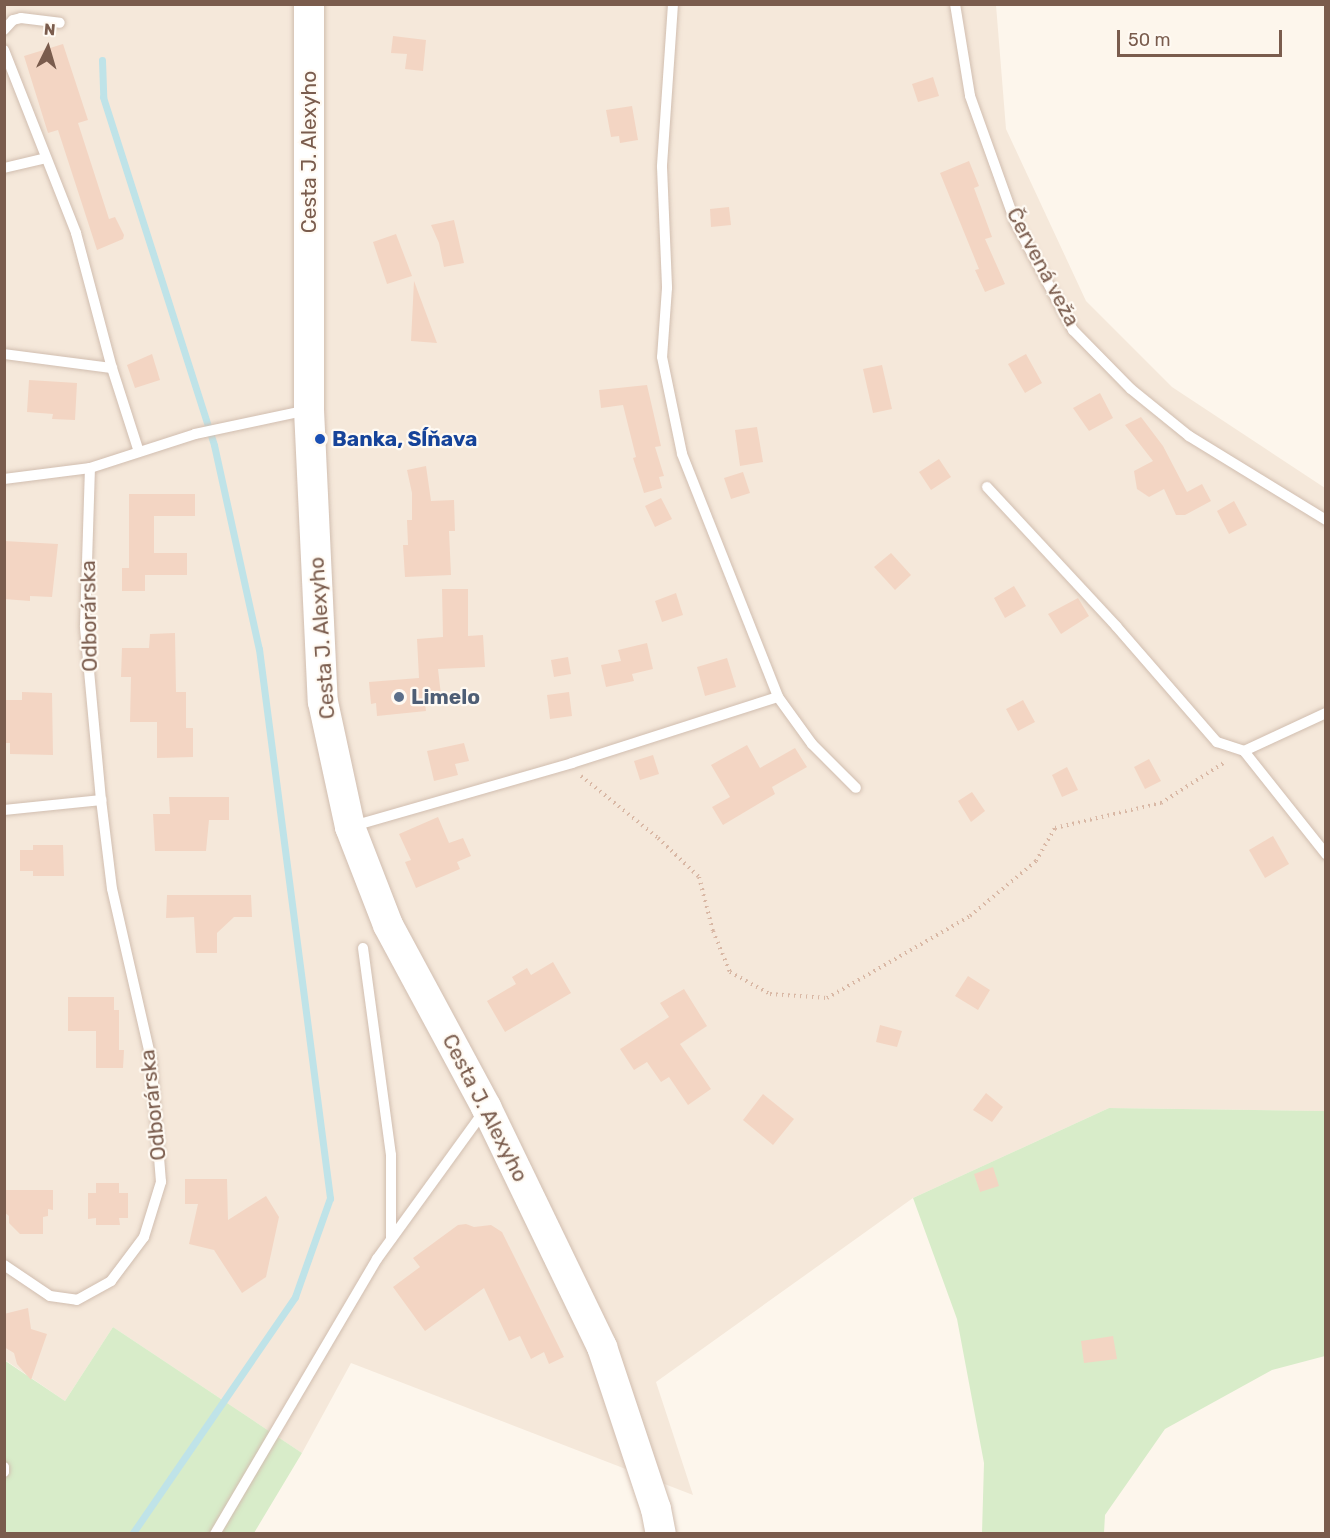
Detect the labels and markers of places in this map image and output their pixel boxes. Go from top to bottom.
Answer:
place label: Banka, Sĺňava [332,426,477,452]
marker: Banka, Sĺňava [313,432,327,446]
place label: Limelo [411,684,480,710]
marker: Limelo [392,690,406,704]

